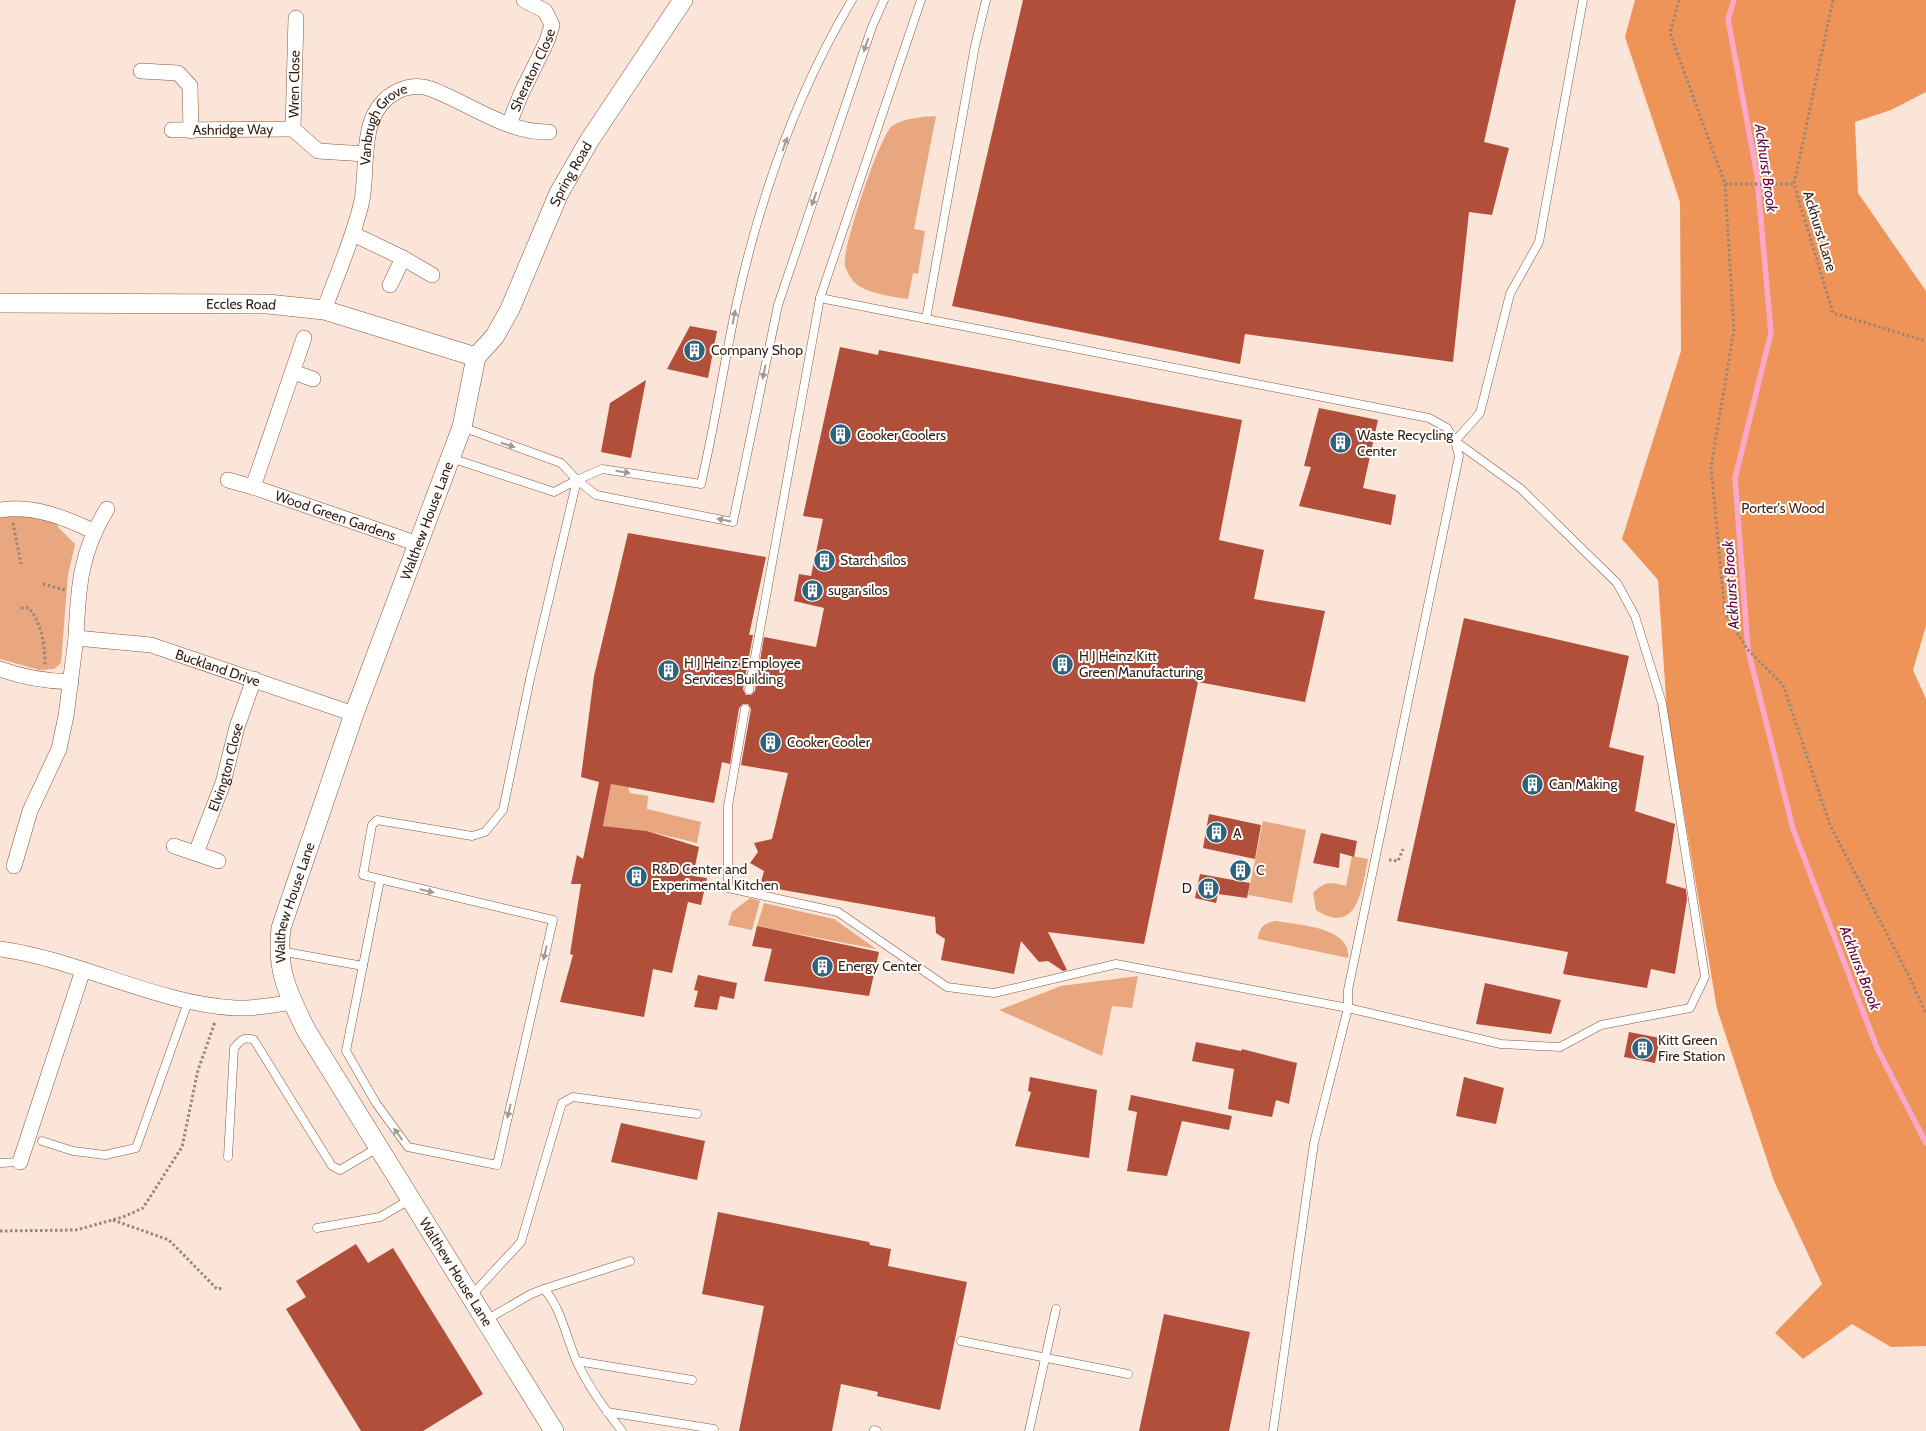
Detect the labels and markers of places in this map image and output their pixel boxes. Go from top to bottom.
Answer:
building icon: Company Shop [683,338,707,362]
place label: Company Shop [711,341,803,359]
building icon: Cooker Coolers [829,423,853,447]
place label: Cooker Coolers [857,426,946,444]
place label: Waste Recycling Center [1357,426,1454,460]
building icon: Waste Recycling Center [1329,431,1353,455]
building icon: Starch silos [812,548,836,572]
place label: Starch silos [840,551,906,569]
building icon: sugar silos [800,578,824,602]
place label: sugar silos [828,581,888,599]
place label: H J Heinz Kitt Green Manufacturing [1079,647,1204,681]
building icon: H J Heinz Kitt Green Manufacturing [1051,652,1075,676]
place label: H J Heinz Employee Services Building [684,654,801,688]
building icon: H J Heinz Employee Services Building [656,659,680,683]
building icon: Cooker Cooler [759,730,783,754]
place label: Cooker Cooler [787,733,871,751]
building icon: Can Making [1521,772,1545,796]
place label: Can Making [1549,775,1618,793]
building icon: A [1205,821,1229,845]
place label: A [1233,824,1242,842]
building icon: C [1228,858,1252,882]
place label: R&D Center and Experimental Kitchen [652,860,779,894]
place label: C [1256,861,1265,879]
building icon: R&D Center and Experimental Kitchen [624,865,648,889]
building icon: D [1196,876,1220,900]
place label: D [1182,879,1192,897]
building icon: Energy Center [810,954,834,978]
place label: Energy Center [838,957,922,975]
place label: Kitt Green Fire Station [1658,1031,1725,1065]
building icon: Kitt Green Fire Station [1630,1036,1654,1060]

